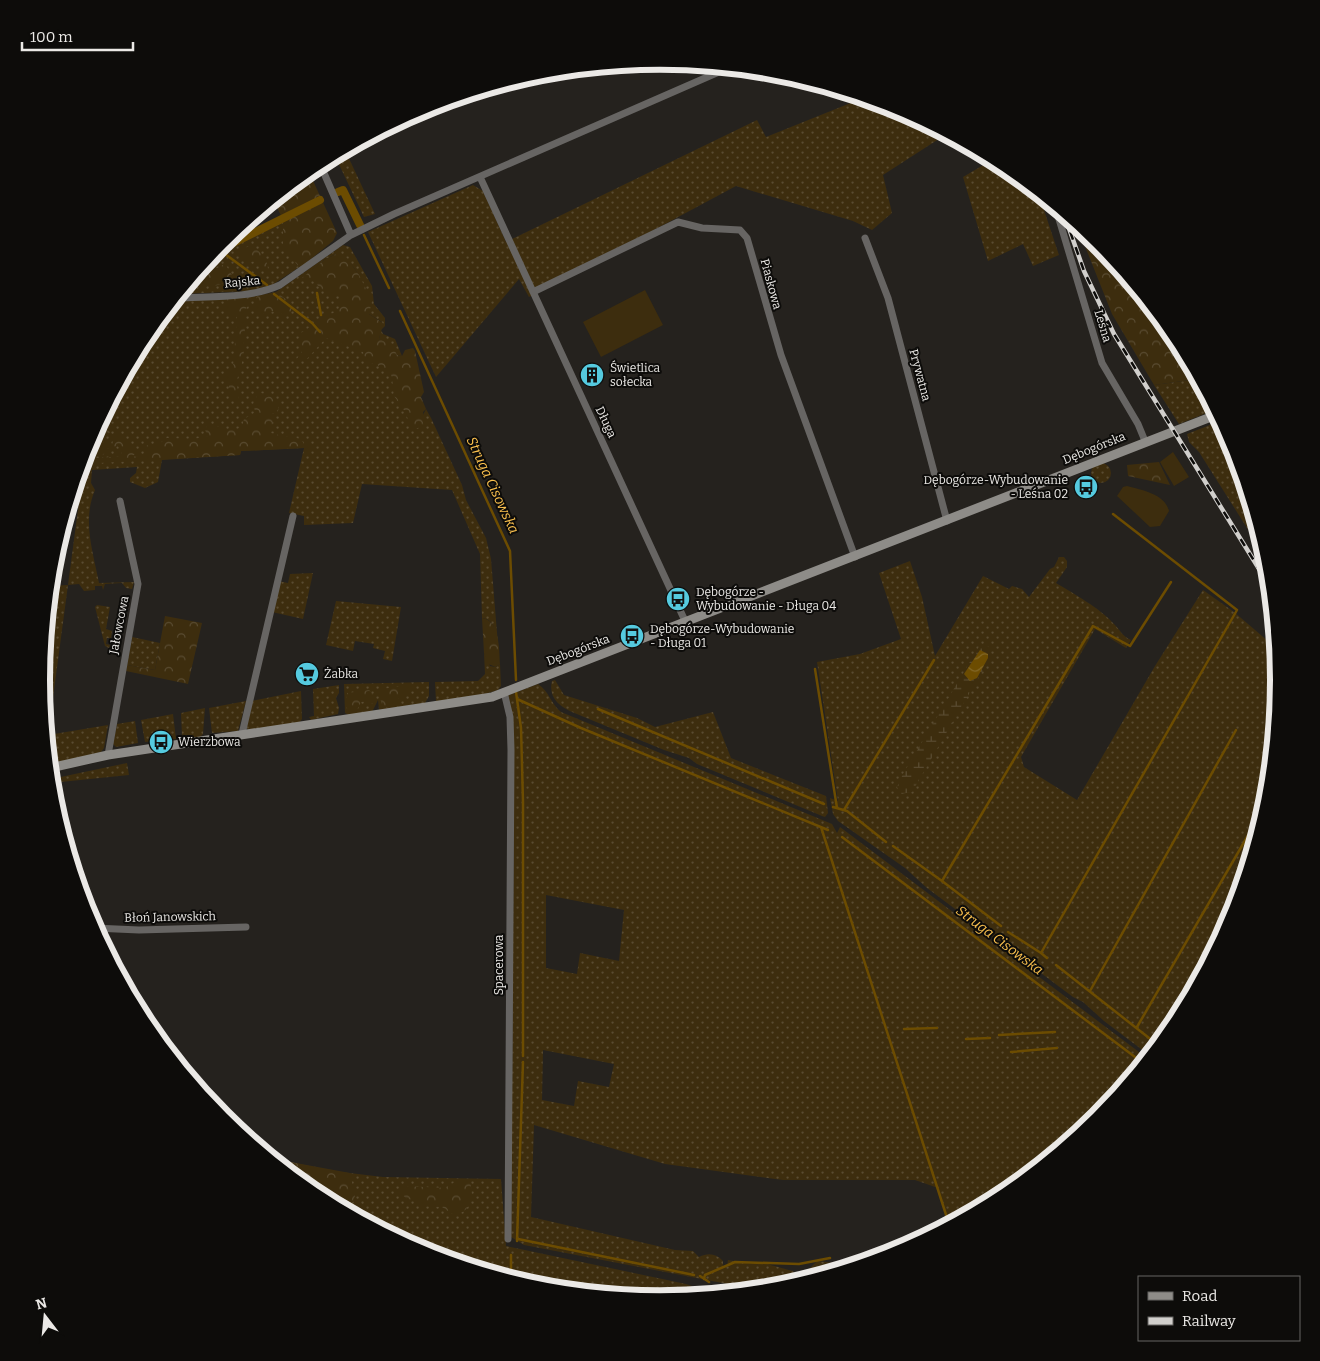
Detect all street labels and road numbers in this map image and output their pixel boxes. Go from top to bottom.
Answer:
street label: Piaskowa [758,257,785,311]
street label: Rajska [223,273,261,291]
street label: Leśna [1091,308,1115,344]
street label: Prywatna [906,347,934,403]
street label: Długa [593,404,620,440]
street label: Dębogórska [1061,429,1128,467]
street label: Jałowcowa [106,594,132,656]
street label: Dębogórska [545,631,612,668]
street label: Błoń Janowskich [124,909,217,925]
street label: Spacerowa [492,934,506,995]

